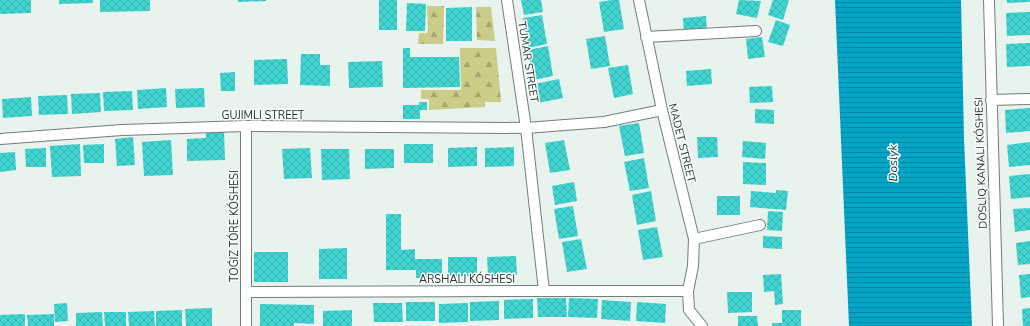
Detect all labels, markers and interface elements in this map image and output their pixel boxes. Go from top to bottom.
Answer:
street label: TUMAR STREET [514,20,542,104]
street label: DOSLIQ KANALI KÓSHESI [970,97,991,229]
street label: MADET STREET [665,102,699,185]
street label: GUJIMLI STREET [222,108,305,123]
water label: Doslyk [885,143,901,182]
street label: TOǴIZ TÓRE KÓSHESI [226,170,242,282]
street label: ARSHALI KÓSHESI [419,271,515,287]

